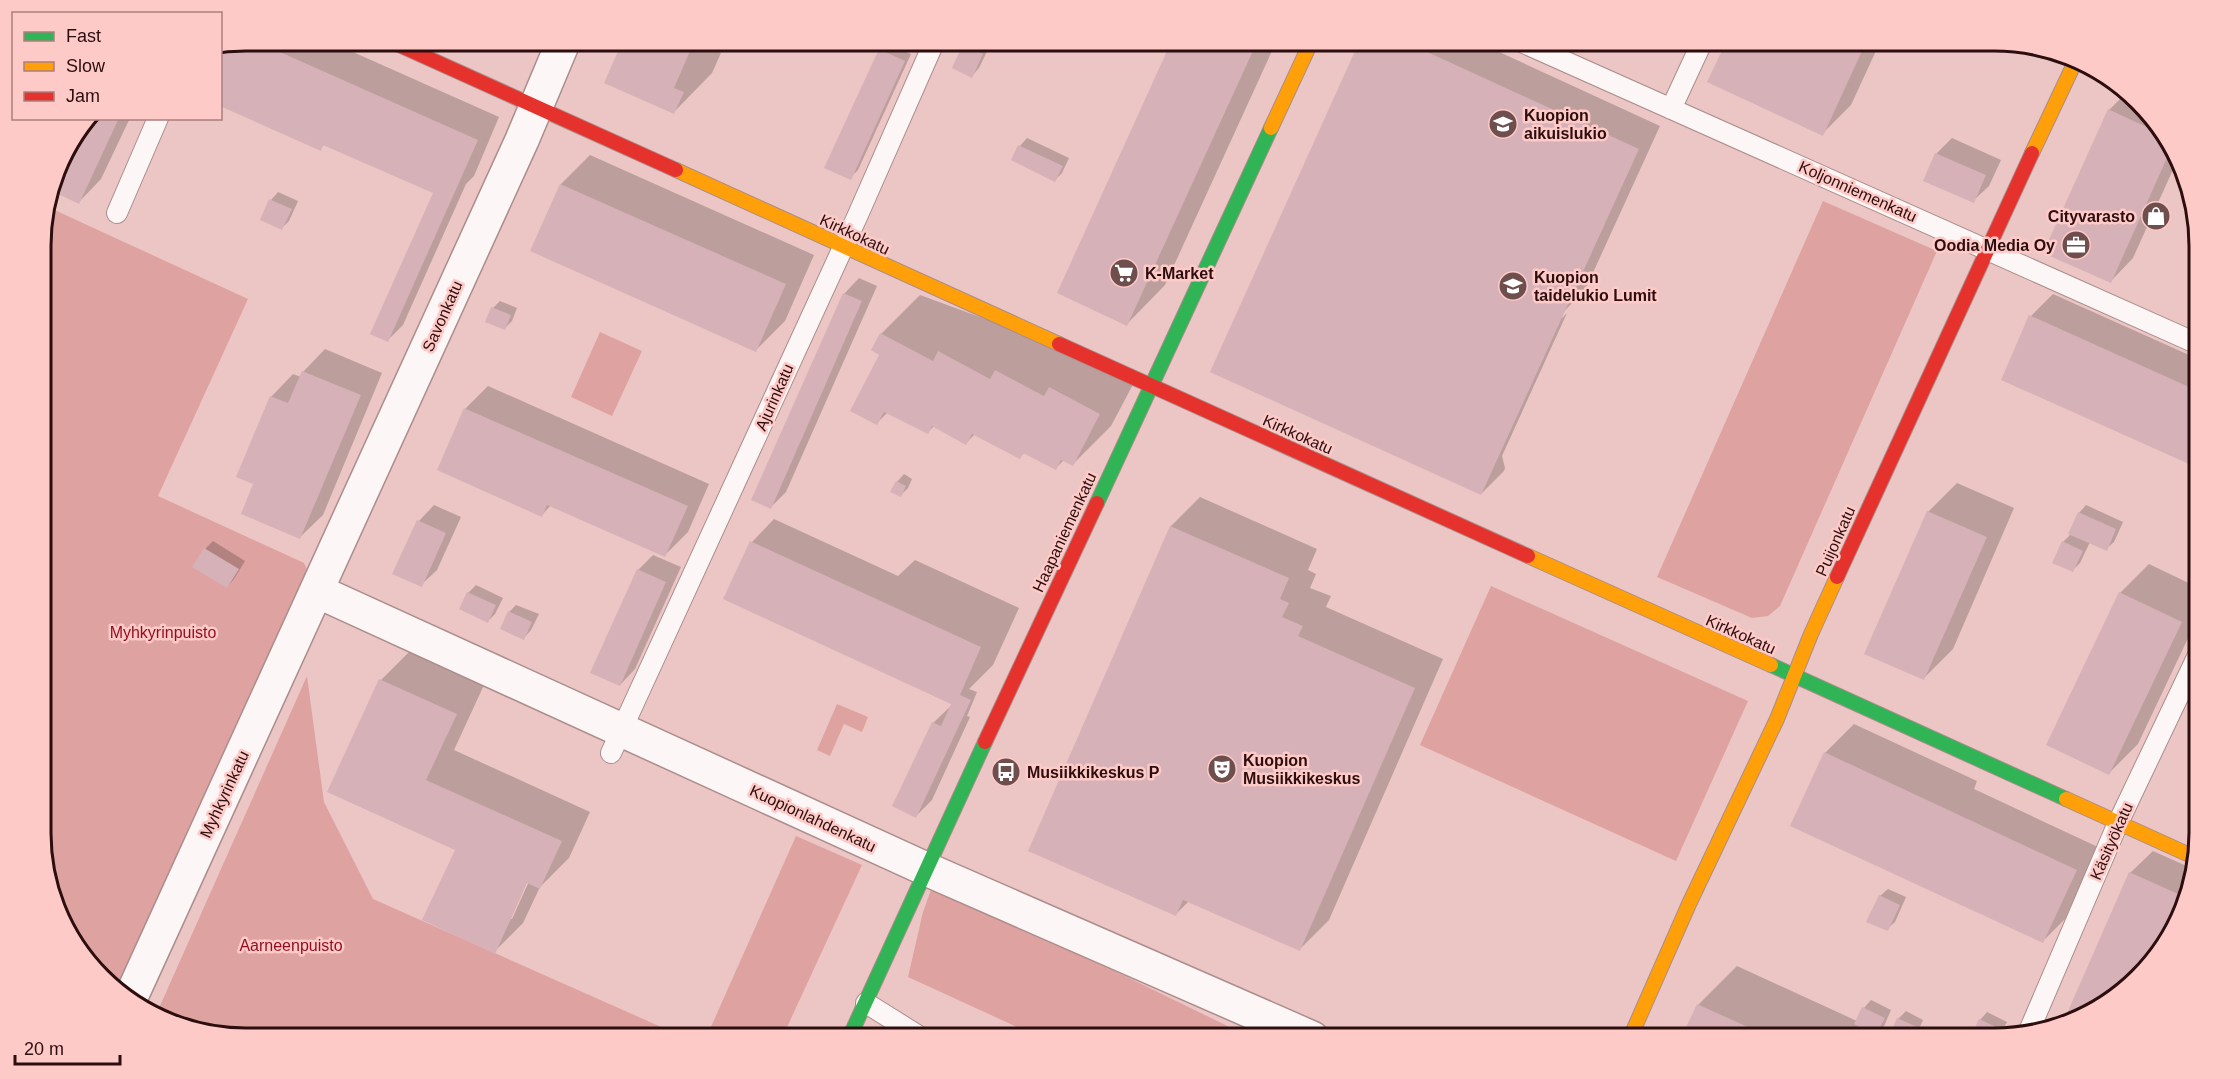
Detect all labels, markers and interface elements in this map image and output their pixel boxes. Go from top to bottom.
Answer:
legend [12,12,222,120]
text: Fast [66,26,101,46]
text: Slow [66,56,106,76]
text: Jam [66,86,100,106]
place label: Kuopion aikuislukio [1524,107,1607,142]
school or university icon: Kuopion aikuislukio [1487,108,1519,140]
street label: Koljonniemenkatu [1796,158,1919,225]
shop icon: Cityvarasto [2140,200,2172,232]
place label: Cityvarasto [2048,208,2135,225]
street label: Kirkkokatu [817,211,892,258]
office icon: Oodia Media Oy [2060,229,2092,261]
place label: Oodia Media Oy [1934,237,2055,254]
supermarket icon: K-Market [1108,257,1140,289]
place label: K-Market [1145,265,1214,282]
place label: Kuopion taidelukio Lumit [1534,269,1657,304]
school or university icon: Kuopion taidelukio Lumit [1497,270,1529,302]
street label: Savonkatu [419,278,466,354]
street label: Ajurinkatu [752,361,797,433]
street label: Kirkkokatu [1260,411,1335,457]
street label: Haapaniemenkatu [1029,470,1100,595]
street label: Puijonkatu [1812,504,1858,579]
street label: Kirkkokatu [1703,611,1778,657]
park label: Myhkyrinpuisto [110,624,216,641]
street label: Myhkyrinkatu [197,748,252,841]
place label: Kuopion Musiikkikeskus [1243,752,1361,787]
theatre icon: Kuopion Musiikkikeskus [1206,753,1238,785]
bus stop icon: Musiikkikeskus P [990,756,1022,788]
place label: Musiikkikeskus P [1027,764,1160,781]
street label: Kuopionlahdenkatu [747,782,878,855]
street label: Käsityökatu [2087,800,2136,882]
park label: Aarneenpuisto [239,937,343,954]
scale bar [15,1028,120,1066]
text: 20 m [24,1039,64,1059]

